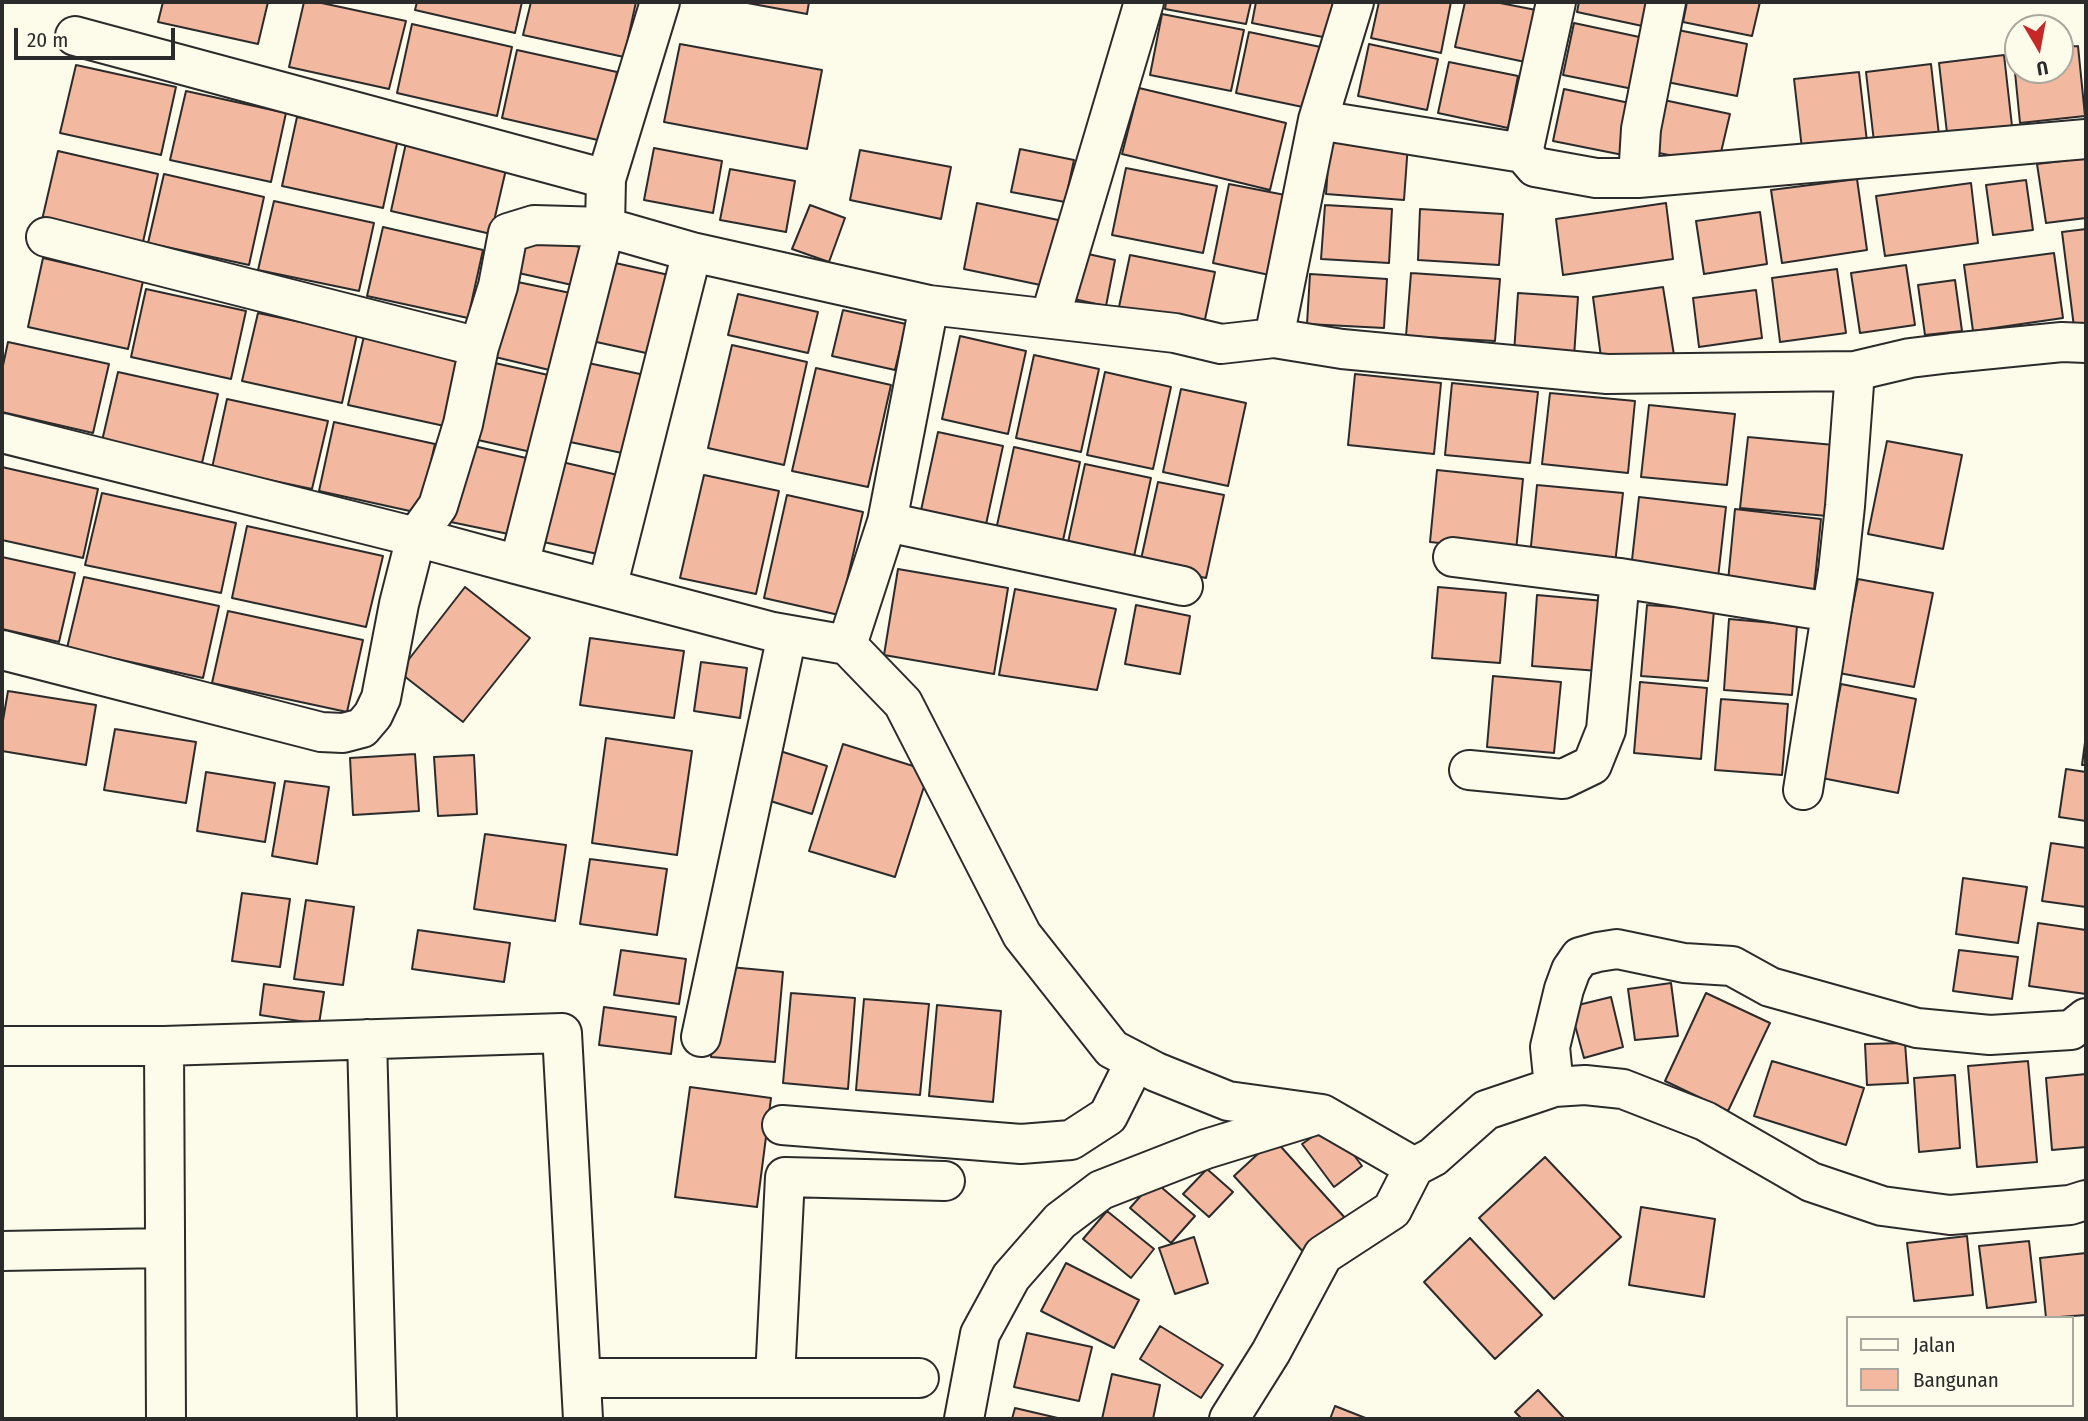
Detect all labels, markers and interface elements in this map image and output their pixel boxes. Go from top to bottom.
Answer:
scale bar [18,14,178,58]
north arrow [2004,14,2074,84]
text: 20 m [27,27,68,53]
text: U [2035,56,2050,80]
legend [1846,1316,2074,1407]
text: Jalan [1913,1332,1956,1358]
text: Bangunan [1913,1367,1999,1393]

